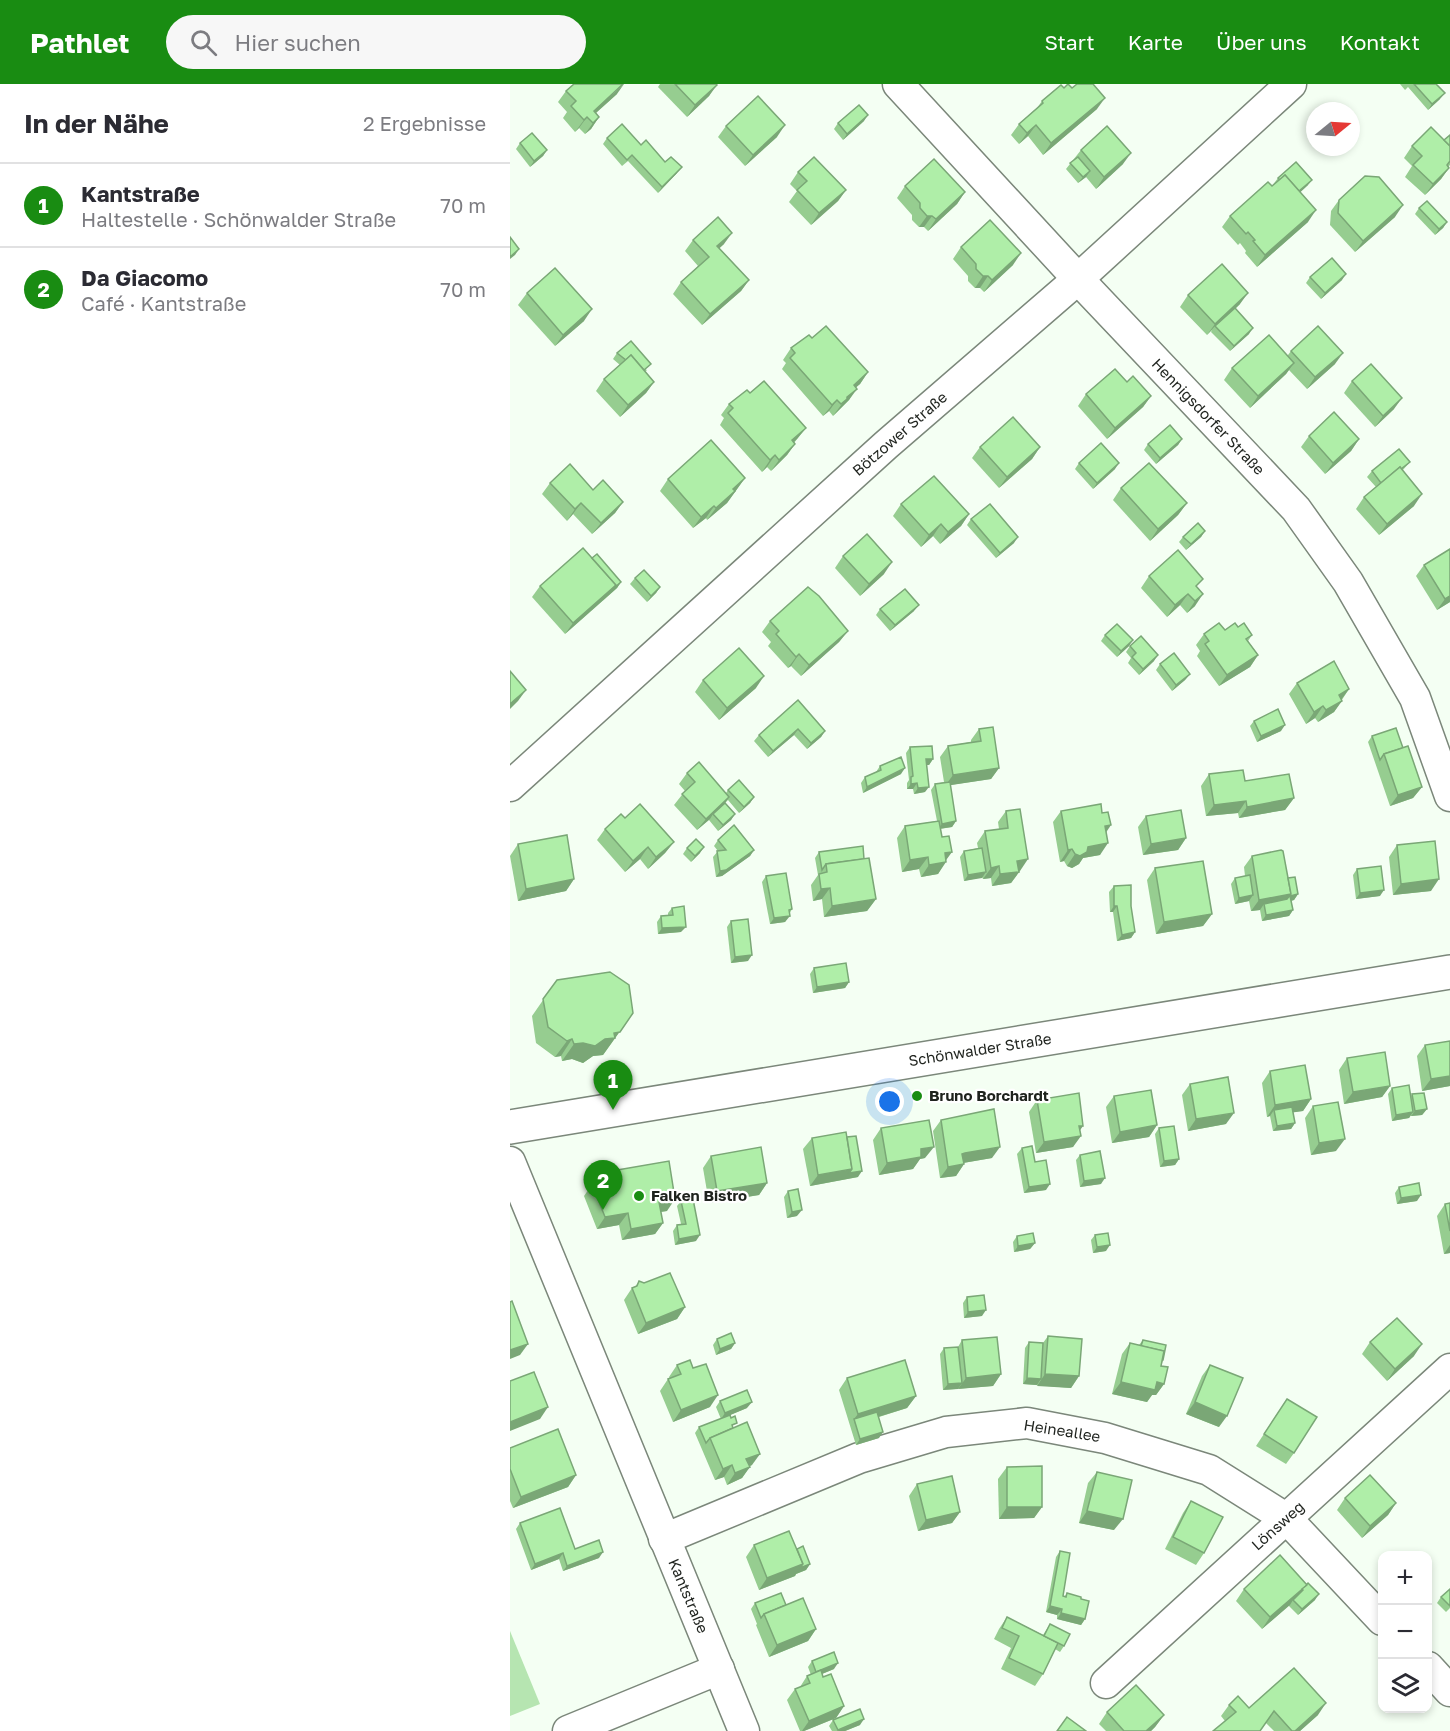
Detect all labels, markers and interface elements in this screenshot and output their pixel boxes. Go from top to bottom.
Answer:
search box [166,15,586,69]
text: Pathlet [30,26,130,59]
icon: search [187,26,220,59]
text: Hier suchen [235,29,361,56]
text: Start [1044,29,1095,55]
text: Karte [1128,29,1183,55]
text: Über uns [1216,29,1307,55]
text: Kontakt [1340,29,1420,55]
north arrow [1306,102,1360,156]
text: In der Nähe [24,108,169,139]
text: 2 Ergebnisse [363,111,486,135]
text: Kantstraße [81,180,200,207]
text: 1 [38,193,49,217]
text: 70 m [440,193,486,217]
text: Haltestelle · Schönwalder Straße [81,207,396,231]
text: Da Giacomo [81,264,208,291]
text: 2 [37,277,50,301]
text: 70 m [440,277,486,301]
text: Café · Kantstraße [81,291,246,315]
street label: Hennigsdorfer Straße [1149,354,1269,478]
street label: Bötzower Straße [849,387,950,479]
street label: Schönwalder Straße [907,1029,1053,1069]
pin: 1 [594,1060,632,1110]
place label: Bruno Borchardt [929,1086,1049,1104]
your location [875,1087,904,1116]
marker: Bruno Borchardt [910,1089,924,1103]
pin: 2 [584,1160,622,1210]
place label: Falken Bistro [651,1186,747,1204]
marker: Falken Bistro [632,1189,646,1203]
street label: Heineallee [1023,1415,1102,1445]
street label: Lönsweg [1247,1497,1307,1554]
map controls [1378,1551,1432,1713]
button: + [1378,1551,1432,1605]
street label: Kantstraße [665,1556,713,1636]
button: − [1378,1605,1432,1659]
button: layers [1378,1659,1432,1713]

